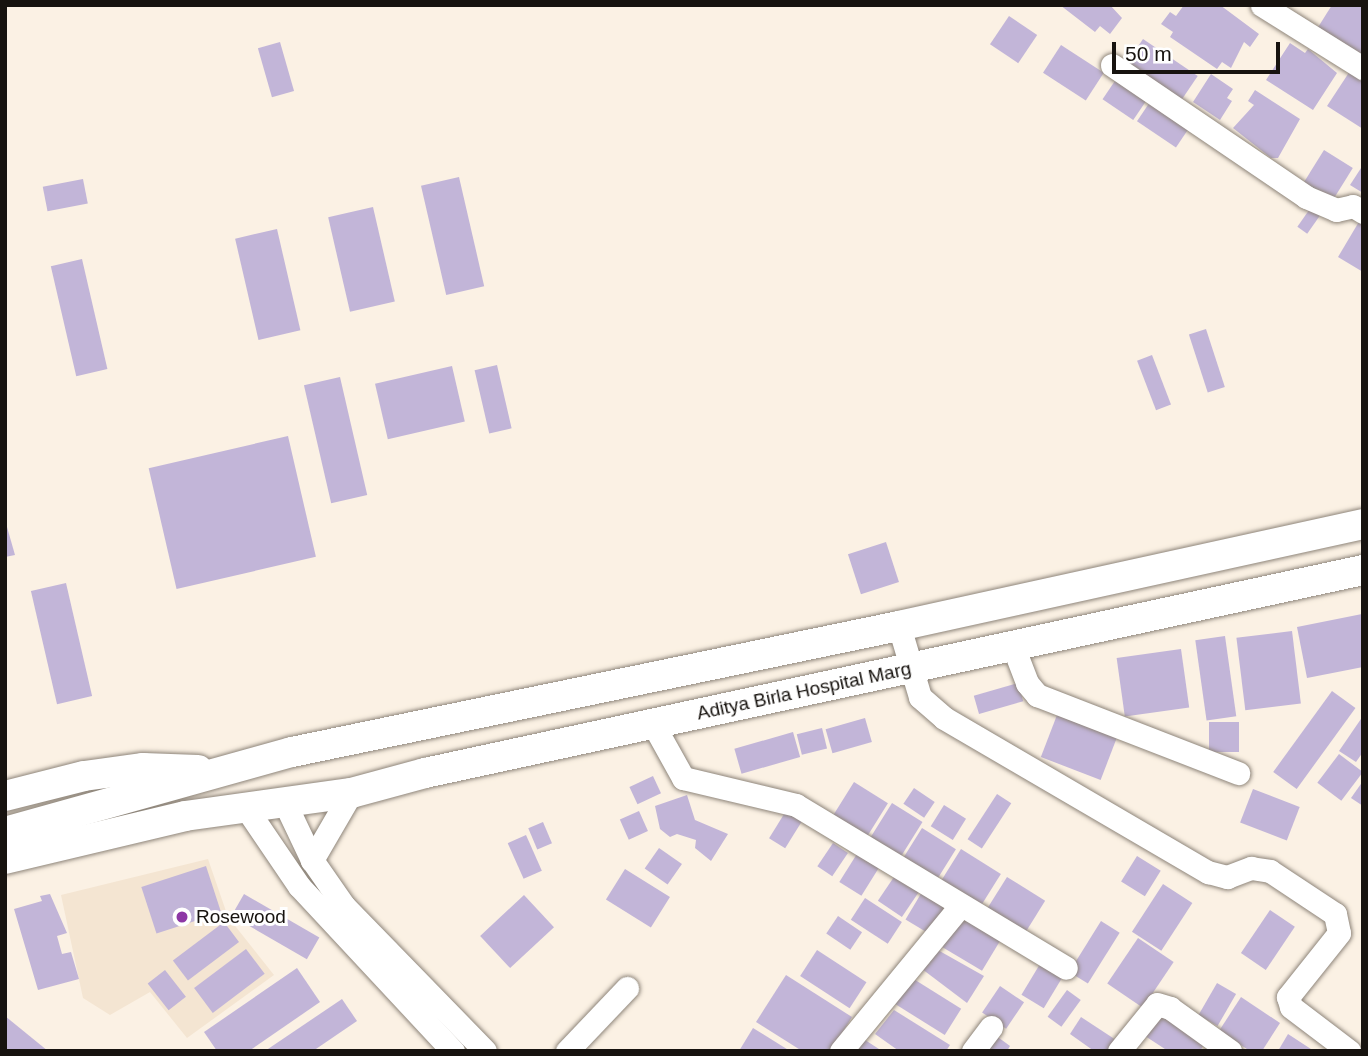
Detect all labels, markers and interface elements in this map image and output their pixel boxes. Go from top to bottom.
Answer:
scale bar [1116,28,1284,72]
text: 50 m [1125,42,1172,65]
street label: Aditya Birla Hospital Marg [695,657,913,725]
place label: Rosewood [196,906,286,928]
marker: Rosewood [174,909,190,925]

